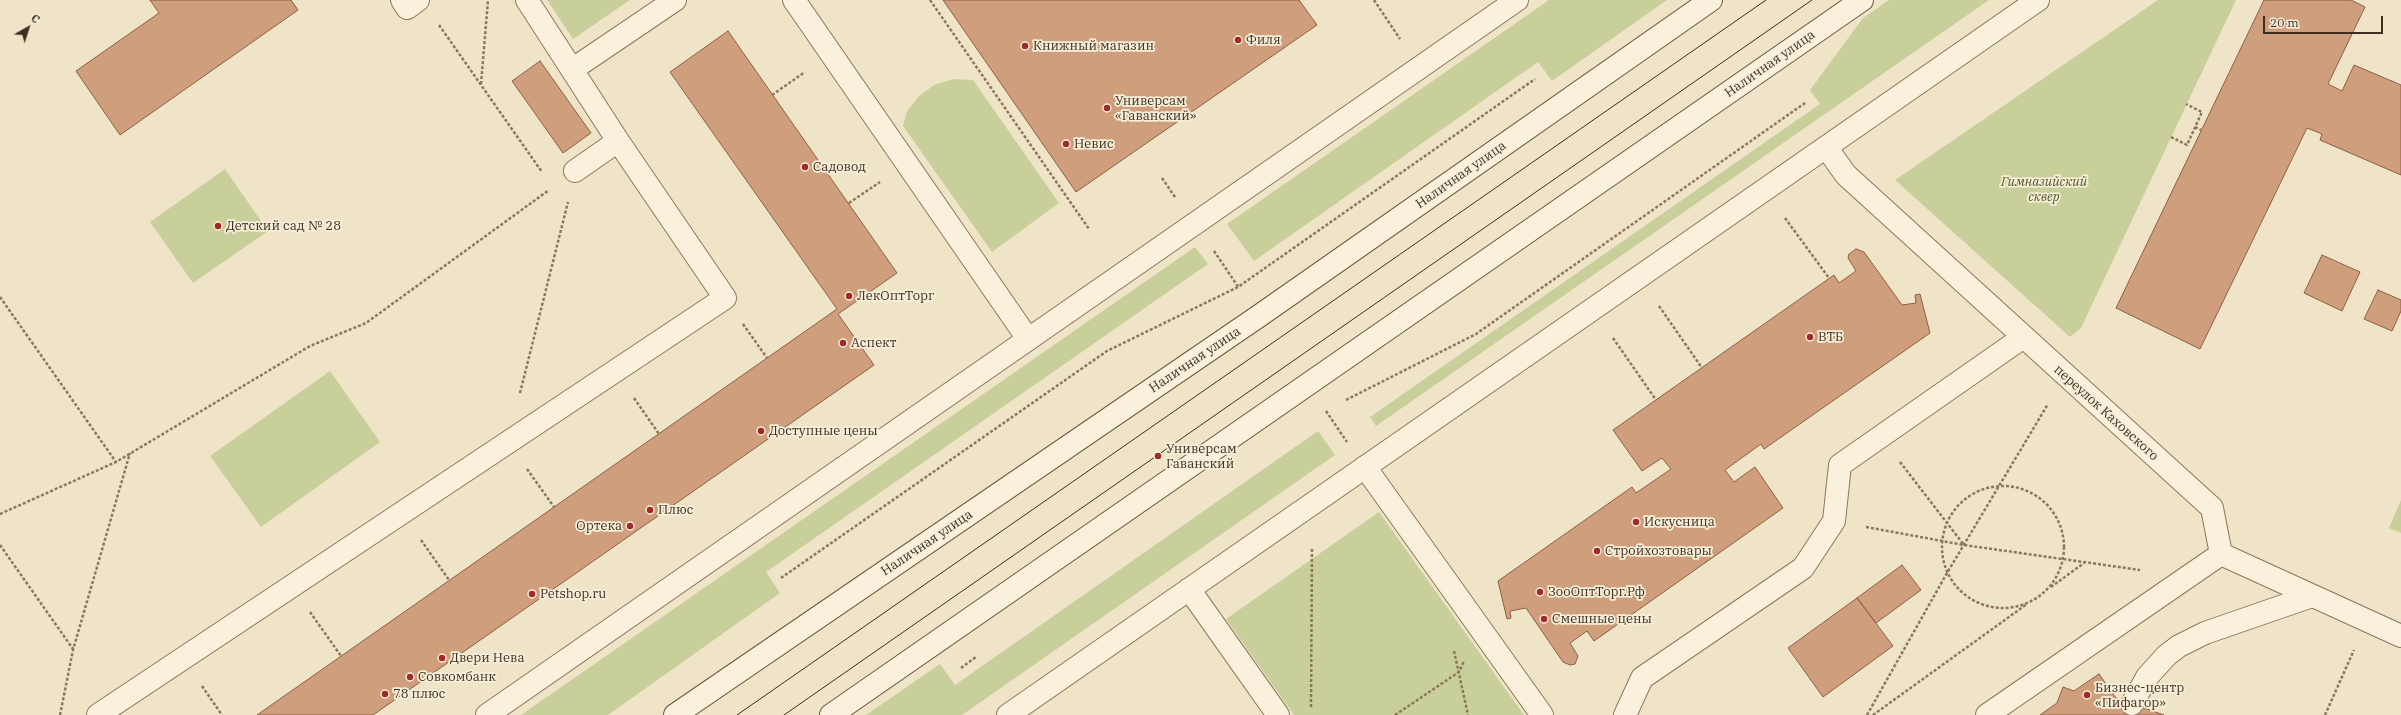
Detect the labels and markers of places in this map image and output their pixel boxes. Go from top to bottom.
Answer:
place label: Филя [1246,32,1281,48]
marker: Филя [1233,35,1243,45]
place label: Книжный магазин [1033,38,1154,54]
marker: Книжный магазин [1020,41,1030,51]
place label: Универсам «Гаванский» [1115,93,1196,124]
marker: Универсам «Гаванский» [1102,103,1112,113]
place label: Невис [1074,136,1114,152]
marker: Невис [1061,139,1071,149]
place label: Садовод [813,159,866,175]
marker: Садовод [800,162,810,172]
place label: Детский сад № 28 [226,218,341,234]
marker: Детский сад № 28 [213,221,223,231]
place label: ЛекОптТорг [857,288,934,304]
marker: ЛекОптТорг [844,291,854,301]
place label: ВТБ [1818,329,1843,345]
marker: ВТБ [1805,332,1815,342]
place label: Аспект [851,335,896,351]
marker: Аспект [838,338,848,348]
place label: Доступные цены [769,423,878,439]
marker: Доступные цены [756,426,766,436]
place label: Универсам Гаванский [1166,441,1237,472]
marker: Универсам Гаванский [1153,451,1163,461]
place label: Плюс [658,502,694,518]
marker: Плюс [645,505,655,515]
place label: Искусница [1644,514,1715,530]
marker: Искусница [1631,517,1641,527]
place label: Ортека [576,518,622,534]
marker: Ортека [625,521,635,531]
place label: Стройхозтовары [1605,543,1712,559]
marker: Стройхозтовары [1592,546,1602,556]
place label: ЗооОптТорг.Рф [1548,584,1645,600]
place label: Petshop.ru [540,586,606,602]
marker: ЗооОптТорг.Рф [1535,587,1545,597]
marker: Petshop.ru [527,589,537,599]
place label: Смешные цены [1552,611,1652,627]
marker: Смешные цены [1539,614,1549,624]
place label: Двери Нева [450,650,524,666]
marker: Двери Нева [437,653,447,663]
place label: Совкомбанк [418,669,496,685]
marker: Совкомбанк [405,672,415,682]
place label: Бизнес-центр «Пифагор» [2095,680,2184,711]
place label: 78 плюс [393,686,446,702]
marker: 78 плюс [380,689,390,699]
marker: Бизнес-центр «Пифагор» [2082,690,2092,700]

